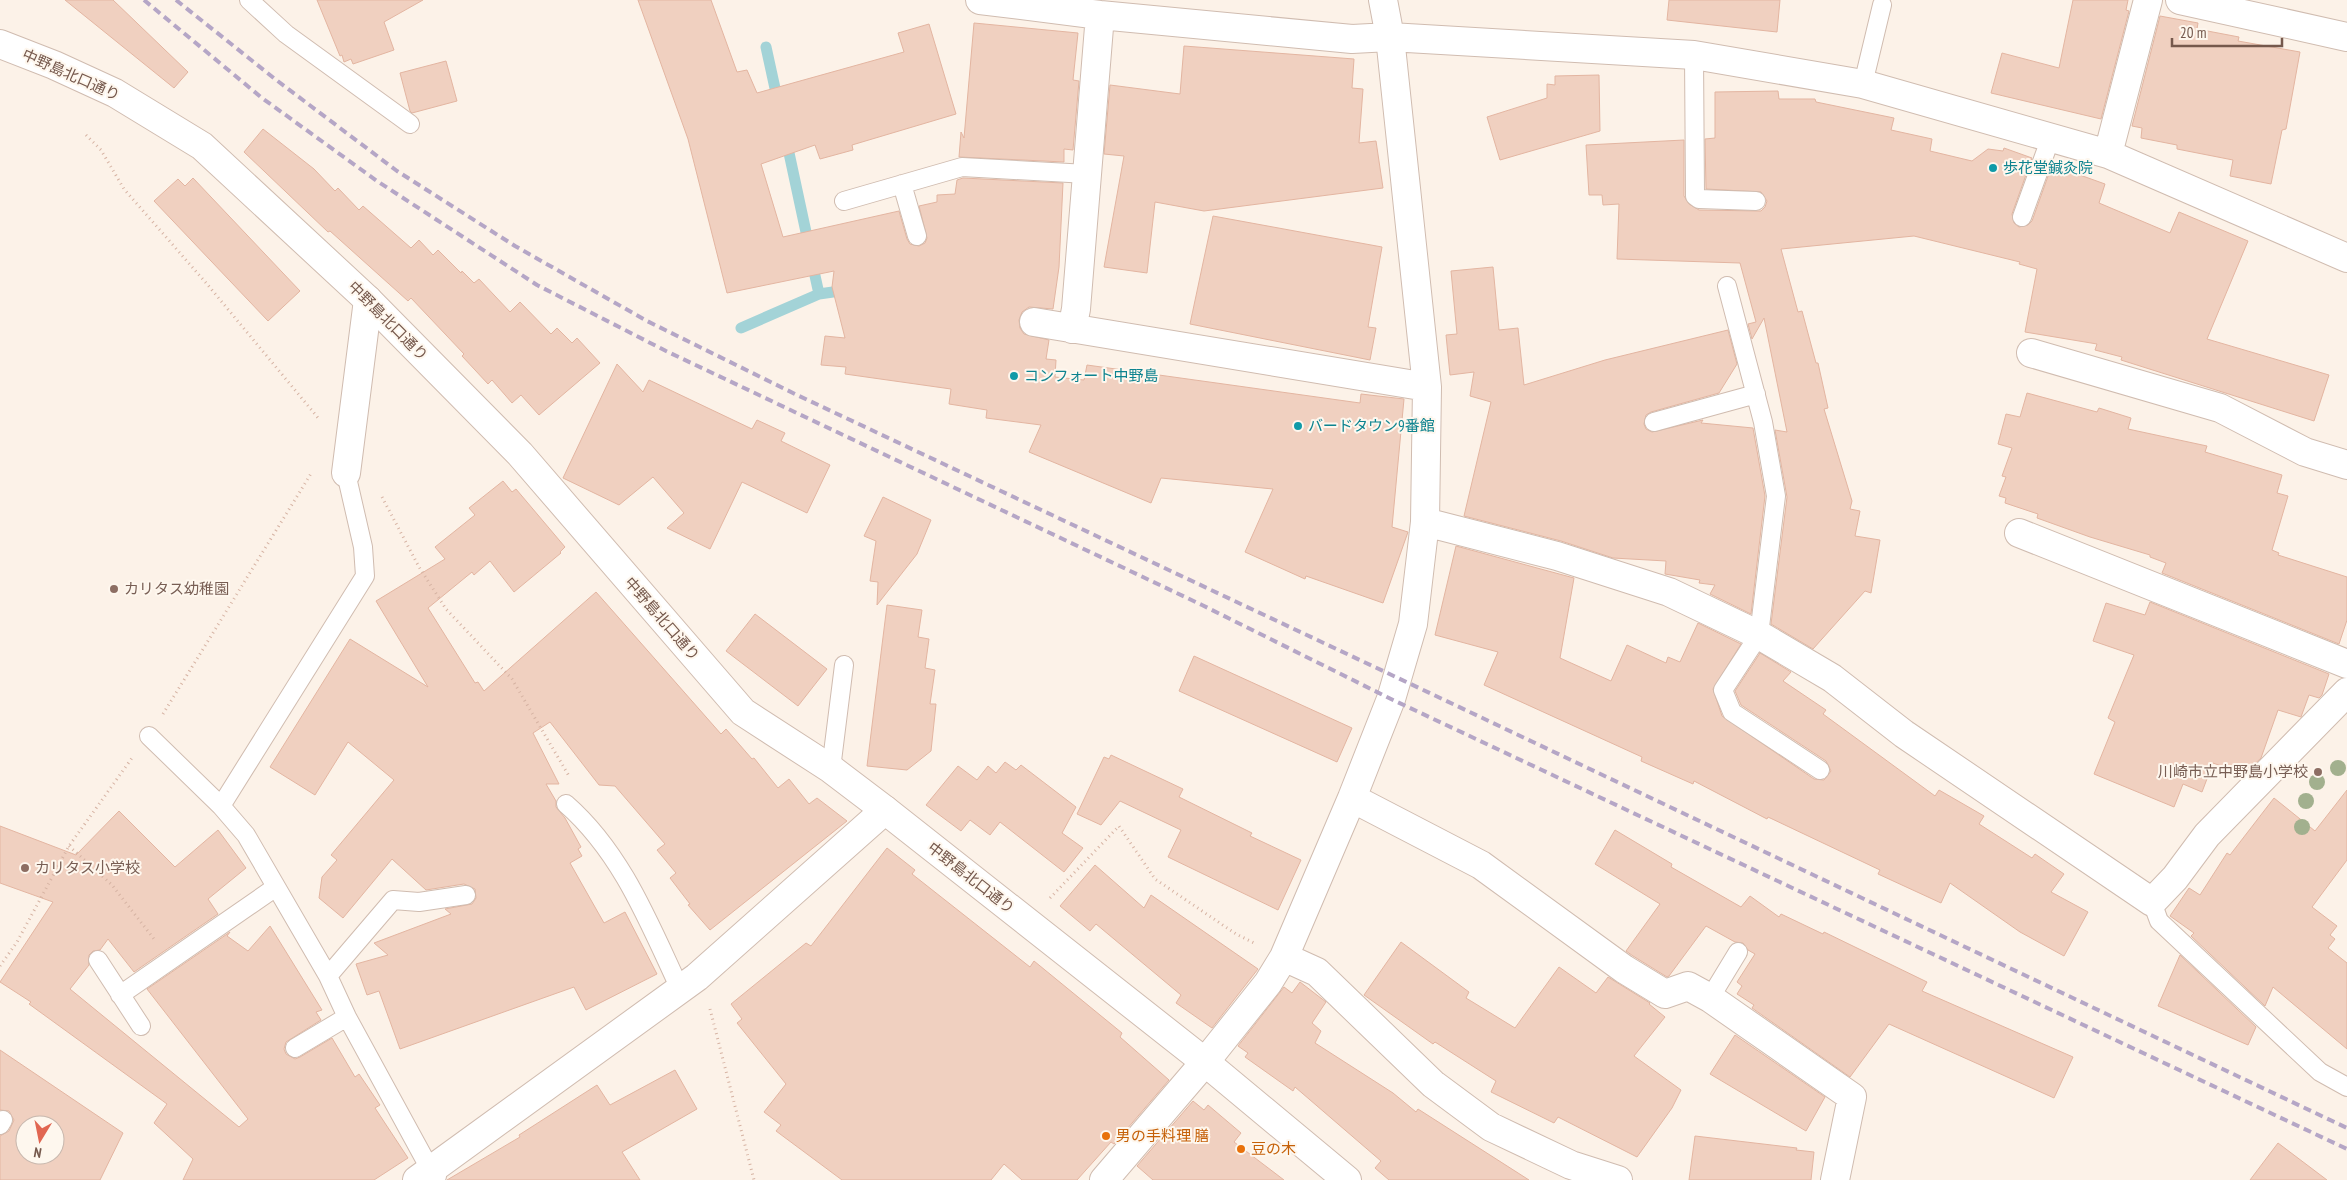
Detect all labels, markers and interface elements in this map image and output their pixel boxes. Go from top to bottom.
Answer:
scale bar [2172,15,2282,47]
text: 20 m [2180,23,2206,42]
street label: 中野島北口通り [19,45,123,105]
place label: 歩花堂鍼灸院 [2003,158,2093,177]
marker: 歩花堂鍼灸院 [1987,162,1999,174]
street label: 中野島北口通り [345,277,432,364]
place label: コンフォート中野島 [1024,366,1159,385]
marker: コンフォート中野島 [1008,370,1020,382]
place label: バードタウン9番館 [1308,416,1435,435]
marker: バードタウン9番館 [1292,420,1304,432]
street label: 中野島北口通り [621,573,704,665]
place label: カリタス幼稚園 [124,579,229,598]
marker: カリタス幼稚園 [108,583,120,595]
place label: 川崎市立中野島小学校 [2158,762,2308,781]
marker: 川崎市立中野島小学校 [2312,766,2324,778]
street label: 中野島北口通り [924,838,1019,917]
place label: カリタス小学校 [35,858,140,877]
marker: カリタス小学校 [19,862,31,874]
north arrow [15,1115,65,1165]
place label: 男の手料理 膳 [1116,1126,1209,1145]
marker: 男の手料理 膳 [1100,1130,1112,1142]
place label: 豆の木 [1251,1139,1296,1158]
text: N [32,1143,43,1162]
marker: 豆の木 [1235,1143,1247,1155]

